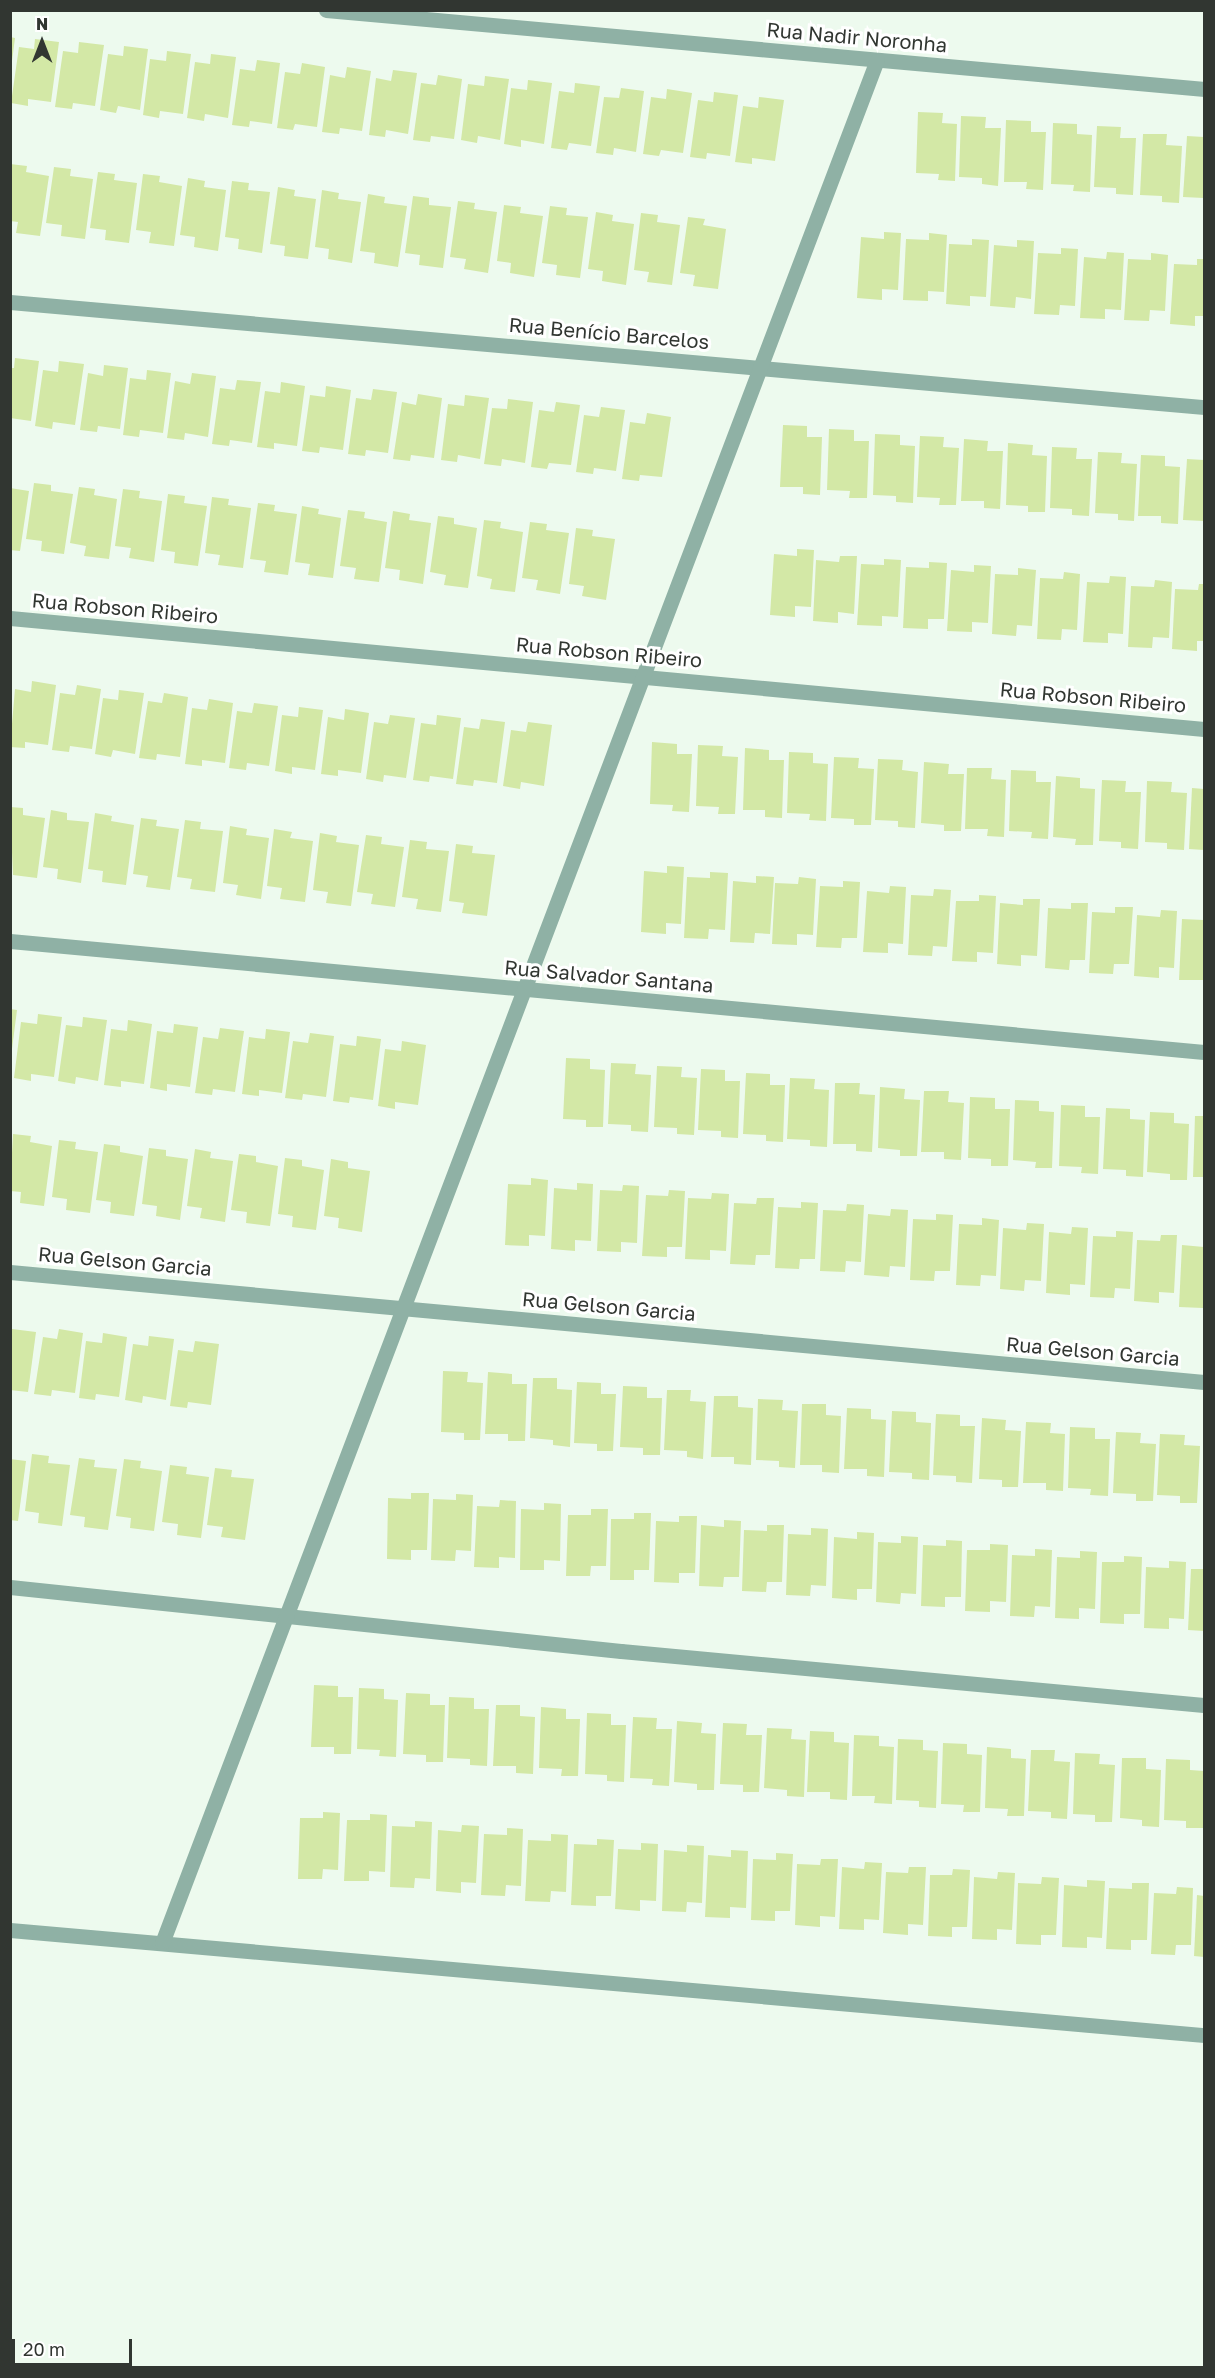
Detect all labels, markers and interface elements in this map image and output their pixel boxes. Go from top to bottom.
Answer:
north arrow [12,12,72,72]
text: N [36,14,48,34]
street label: Rua Nadir Noronha [766,17,948,57]
street label: Rua Benício Barcelos [508,312,710,354]
street label: Rua Robson Ribeiro [31,588,219,628]
street label: Rua Robson Ribeiro [515,632,703,672]
street label: Rua Robson Ribeiro [999,677,1187,717]
street label: Rua Salvador Santana [503,955,715,997]
street label: Rua Gelson Garcia [37,1241,213,1281]
street label: Rua Gelson Garcia [521,1286,697,1326]
street label: Rua Gelson Garcia [1005,1331,1181,1371]
scale bar [15,2327,135,2365]
text: 20 m [23,2338,65,2360]

